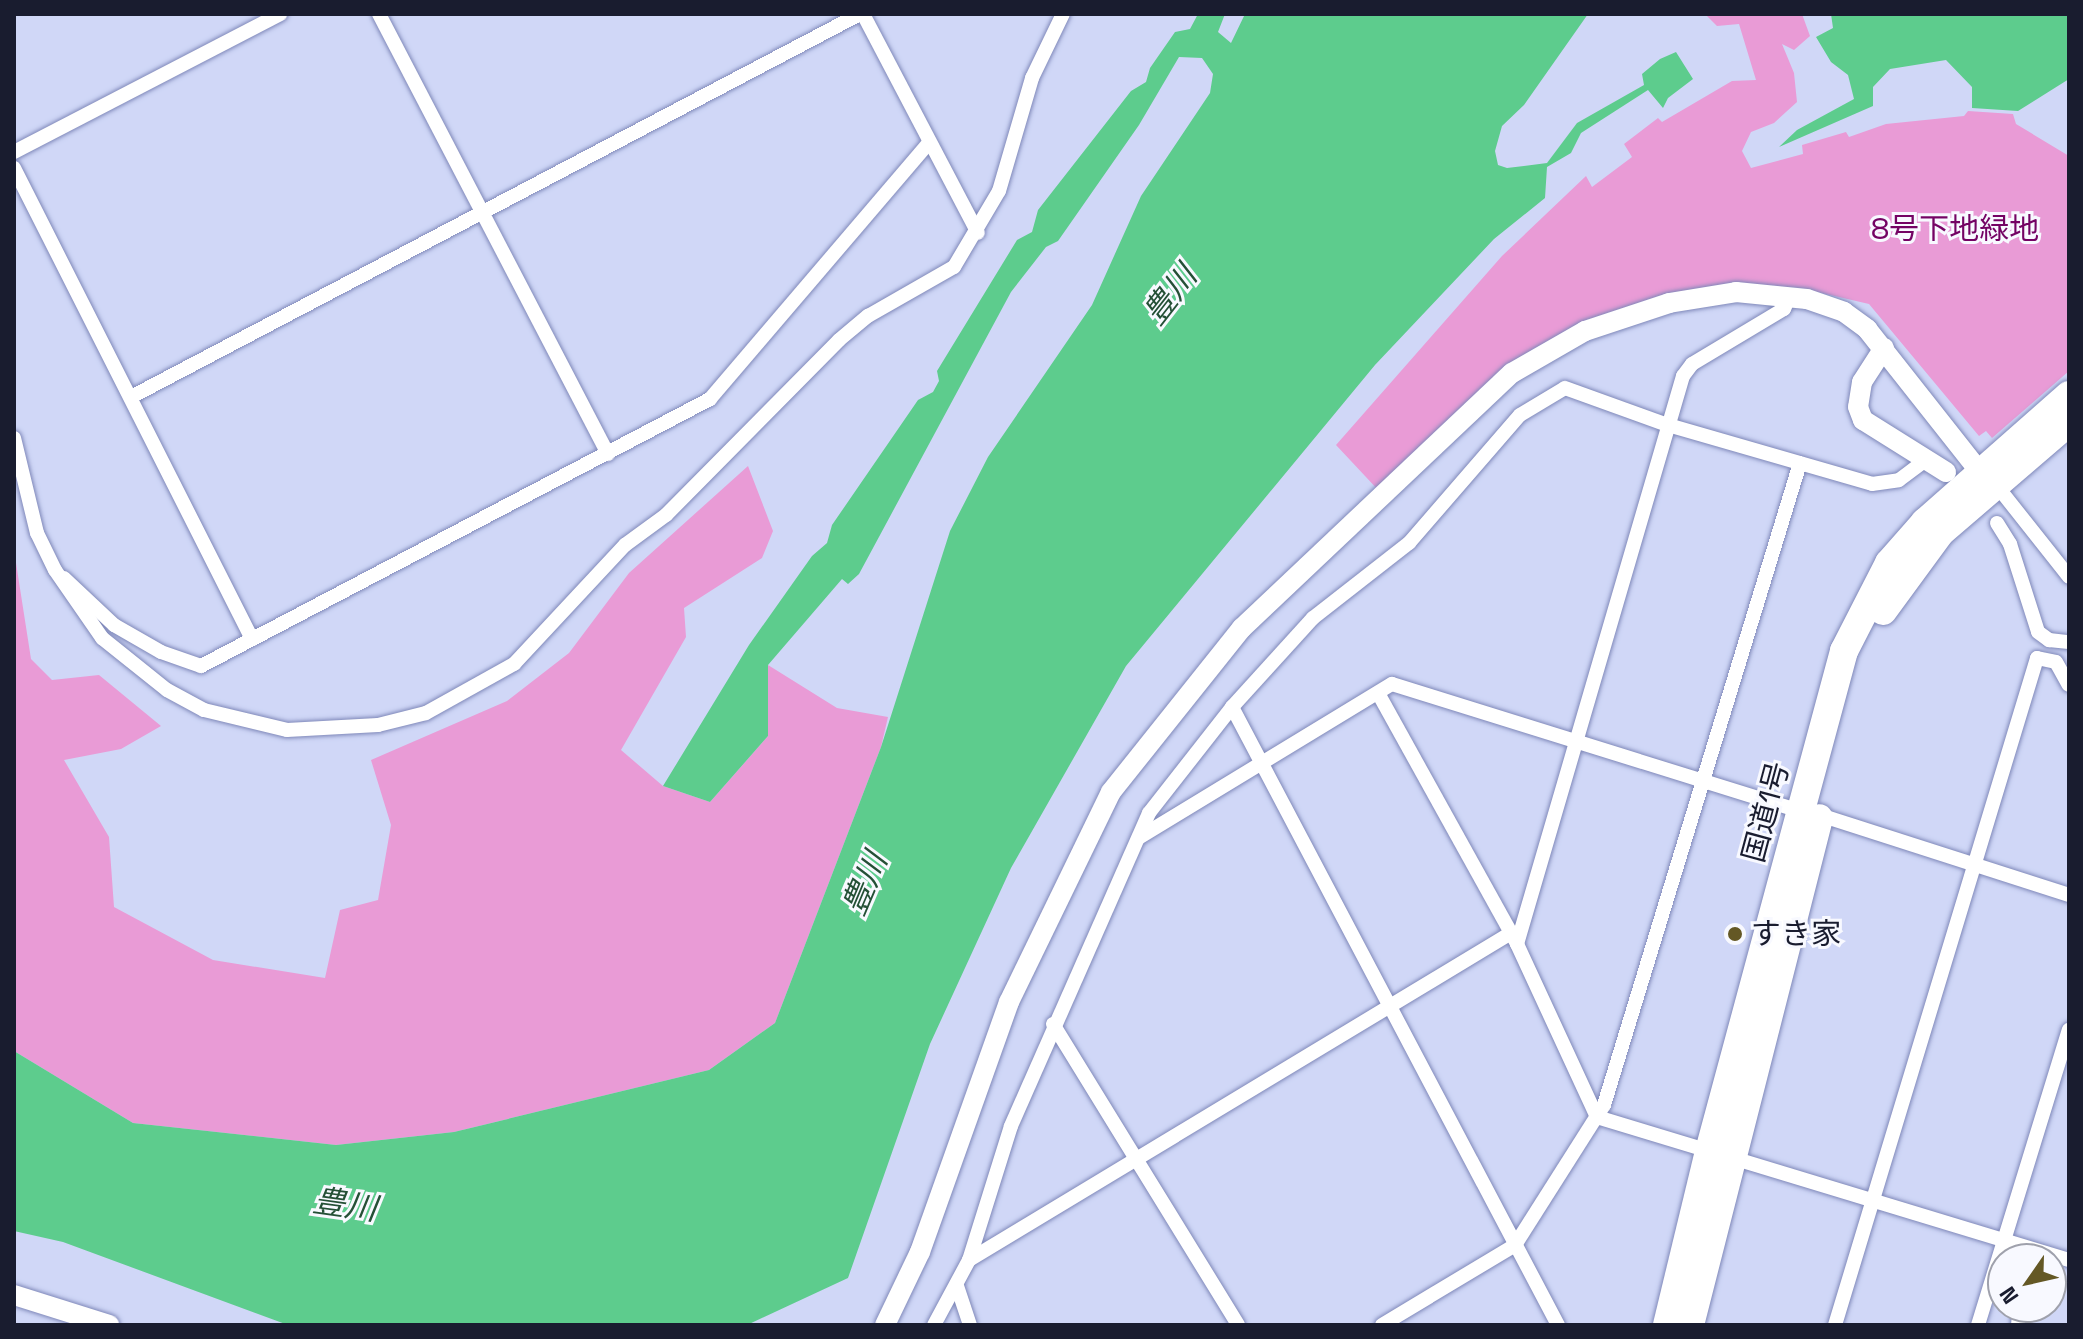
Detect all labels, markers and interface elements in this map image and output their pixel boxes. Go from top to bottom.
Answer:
park label: 8号下地緑地 [1871,211,2039,247]
water label: 豊川 [1135,258,1205,332]
street label: 国道1号 [1735,758,1797,866]
water label: 豊川 [835,847,895,921]
place label: すき家 [1751,916,1841,952]
marker: すき家 [1726,925,1744,943]
water label: 豊川 [311,1182,379,1228]
north arrow [1987,1243,2067,1323]
text: N [1993,1281,2024,1309]

